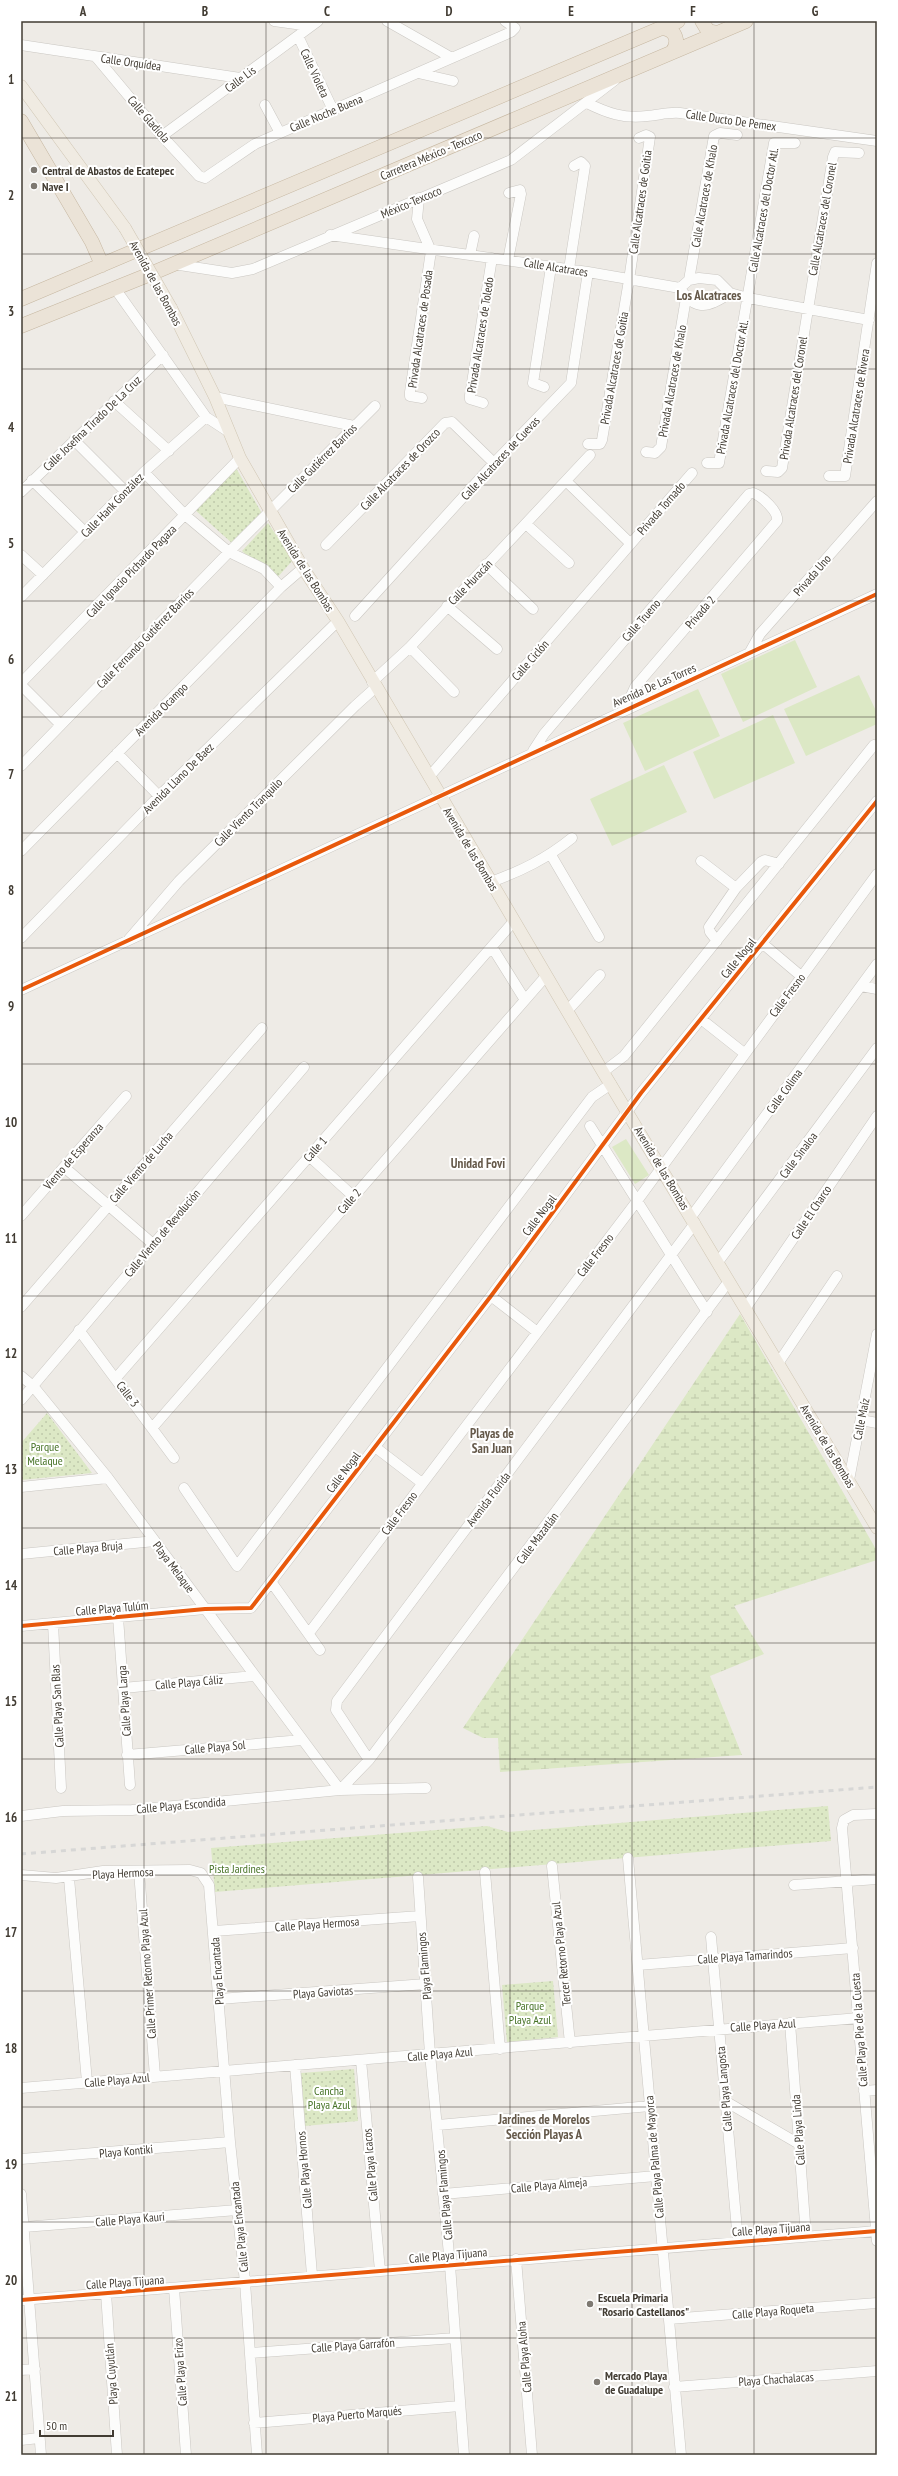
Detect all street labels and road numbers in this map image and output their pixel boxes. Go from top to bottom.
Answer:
street label: Calle Violeta [297,46,333,100]
street label: Calle Orquídea [100,50,162,74]
street label: Calle Lis [222,63,258,95]
street label: Calle Noche Buena [287,91,365,135]
street label: Calle Gladiola [125,92,174,146]
street label: Calle Ducto De Pemex [685,106,777,134]
street label: Carretera México - Texcoco [378,127,484,183]
street label: Calle Alcatraces de Khalo [688,143,720,249]
street label: Calle Alcatraces del Doctor Atl. [745,146,781,274]
street label: Calle Alcatraces de Goitia [625,149,655,255]
street label: Calle Alcatraces del Coronel [805,161,839,277]
street label: México-Texcoco [378,182,444,222]
street label: Avenida de las Bombas [126,238,186,328]
street label: Calle Alcatraces [523,255,589,279]
street label: Privada Alcatraces de Posada [404,269,436,389]
street label: Privada Alcatraces de Toledo [463,276,497,394]
street label: Privada Alcatraces de Goitia [597,310,631,426]
street label: Privada Alcatraces del Doctor Atl. [713,319,751,455]
street label: Privada Alcatraces de Khalo [655,324,689,438]
street label: Privada Alcatraces del Coronel [776,335,810,461]
street label: Privada Alcatraces de Rivera [840,347,873,464]
street label: Calle Josefina Tirado De La Cruz [40,372,144,474]
street label: Calle Alcatraces de Cuevas [457,413,543,503]
street label: Calle Gutiérrez Barrios [284,420,360,496]
street label: Calle Alcatraces de Orozco [357,425,443,513]
street label: Calle Hank González [77,470,147,540]
street label: Privada Tornado [634,478,688,538]
street label: Calle Ignacio Pichardo Pagaza [83,521,179,621]
street label: Avenida de las Bombas [274,526,338,614]
street label: Privada Uno [790,551,834,599]
street label: Calle Huracán [445,556,495,608]
street label: Calle Fernando Gutiérrez Barrios [93,585,197,691]
street label: Privada 2 [682,593,718,631]
street label: Calle Trueno [619,596,663,644]
street label: Calle Ciclón [508,637,552,683]
street label: Avenida De Las Torres [610,660,698,710]
street label: Avenida Ocampo [131,679,191,739]
street label: Avenida Llano De Baez [139,739,217,817]
street label: Calle Viento Tranquilo [211,775,285,849]
street label: Avenida de las Bombas [440,804,502,894]
street label: Calle Nogal [717,935,759,981]
street label: Calle Fresno [766,970,808,1020]
street label: Calle Colima [763,1066,805,1116]
street label: Viento de Esperanza [39,1119,106,1193]
street label: Avenida de las Bombas [631,1123,693,1213]
street label: Calle Viento de Lucha [106,1128,176,1206]
street label: Calle Sinaloa [776,1129,820,1181]
street label: Calle 1 [300,1133,330,1165]
street label: Calle El Charco [787,1182,835,1242]
street label: Calle 2 [334,1185,364,1217]
street label: Calle Viento de Revolución [121,1186,203,1280]
street label: Calle Nogal [519,1191,559,1239]
street label: Calle Fresno [573,1230,617,1280]
street label: Calle 3 [113,1378,143,1410]
street label: Calle Maíz [850,1397,872,1441]
street label: Avenida de las Bombas [797,1401,859,1491]
street label: Calle Nogal [323,1448,363,1496]
street label: Avenida Florida [463,1469,513,1529]
street label: Calle Fresno [378,1488,420,1538]
street label: Calle Mazatlán [513,1509,561,1567]
street label: Calle Playa Bruja [53,1537,124,1559]
street label: Playa Melaque [150,1538,198,1596]
street label: Calle Playa Tulúm [75,1597,149,1619]
street label: Calle Playa San Blas [47,1664,67,1748]
street label: Calle Playa Larga [114,1665,134,1737]
street label: Calle Playa Cáliz [154,1672,224,1692]
street label: Calle Playa Sol [184,1737,246,1757]
street label: Calle Playa Escondida [136,1794,226,1816]
street label: Playa Hermosa [92,1864,154,1882]
street label: Tercer Retorno Playa Azul [548,1901,574,2007]
street label: Calle Primer Retorno Playa Azul [135,1908,159,2039]
street label: Calle Playa Hermosa [274,1914,360,1934]
street label: Playa Flamingos [414,1932,434,2000]
street label: Playa Encantada [207,1937,227,2005]
street label: Calle Playa Tamarindos [697,1945,793,1967]
street label: Calle Playa Pie de la Cuesta [848,1972,870,2087]
street label: Playa Gaviotas [292,1982,354,2002]
street label: Calle Playa Azul [730,2015,796,2035]
street label: Calle Playa Azul [407,2044,474,2064]
street label: Calle Playa Langosta [713,2046,735,2132]
street label: Calle Playa Azul [84,2070,151,2090]
street label: Calle Playa Linda [788,2094,808,2166]
street label: Calle Playa Palma de Mayorca [641,2095,667,2219]
street label: Calle Playa Icacos [359,2128,381,2202]
street label: Calle Playa Hornos [293,2131,315,2209]
street label: Playa Kontiki [98,2141,154,2161]
street label: Calle Playa Flamingos [433,2149,455,2241]
street label: Calle Playa Almeja [510,2174,588,2196]
street label: Calle Playa Encantada [227,2181,251,2273]
street label: Calle Playa Kauri [95,2208,165,2230]
street label: Calle Playa Tijuana [731,2219,811,2239]
street label: Calle Playa Tijuana [408,2244,488,2266]
street label: Calle Playa Tijuana [85,2272,165,2292]
street label: Calle Playa Roqueta [731,2300,815,2322]
street label: Calle Playa Aloha [513,2321,535,2393]
street label: Calle Playa Garrafón [311,2335,395,2355]
street label: Calle Playa Erizo [170,2337,190,2407]
street label: Playa Cuyutlán [101,2343,121,2405]
street label: Playa Chachalacas [738,2369,814,2389]
street label: Playa Puerto Marqués [312,2403,402,2425]

